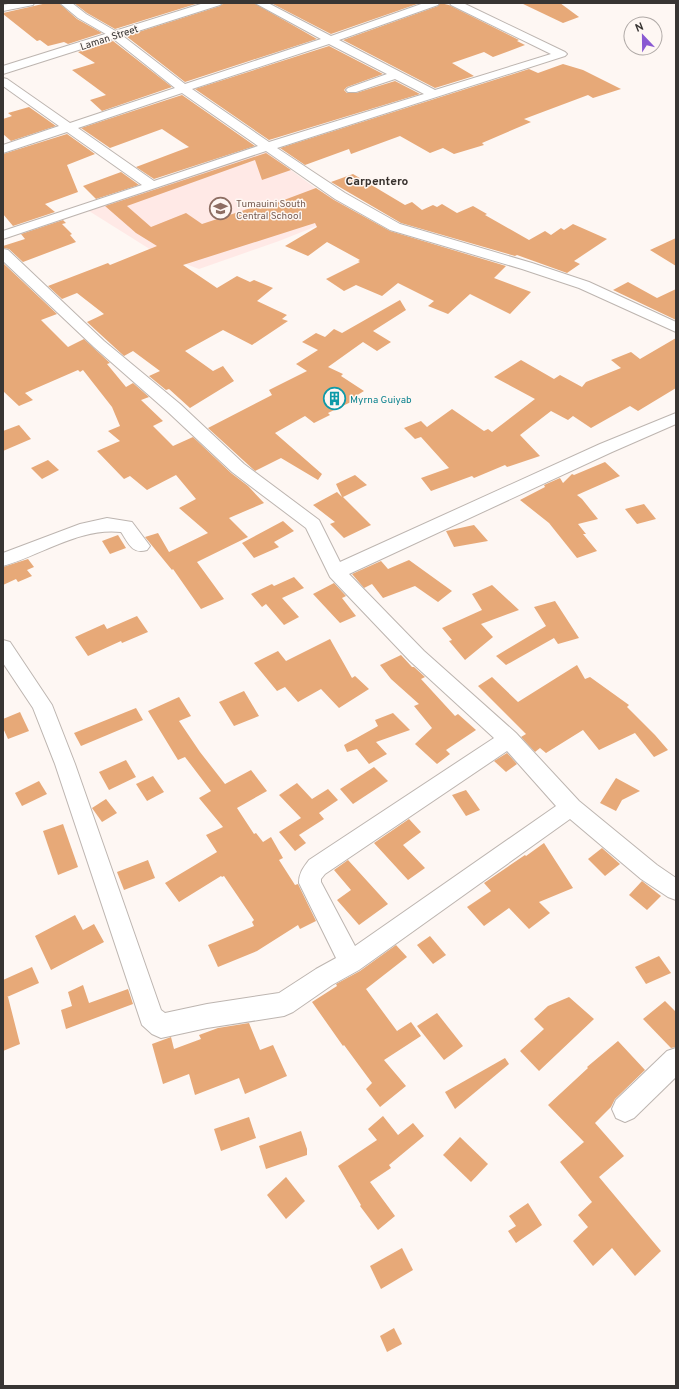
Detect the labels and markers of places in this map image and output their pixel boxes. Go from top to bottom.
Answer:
school or university icon: Tumauini South Central School [207,196,233,222]
place label: Tumauini South Central School [236,198,306,223]
building icon: Myrna Guiyab [322,386,348,412]
place label: Myrna Guiyab [350,394,412,407]

